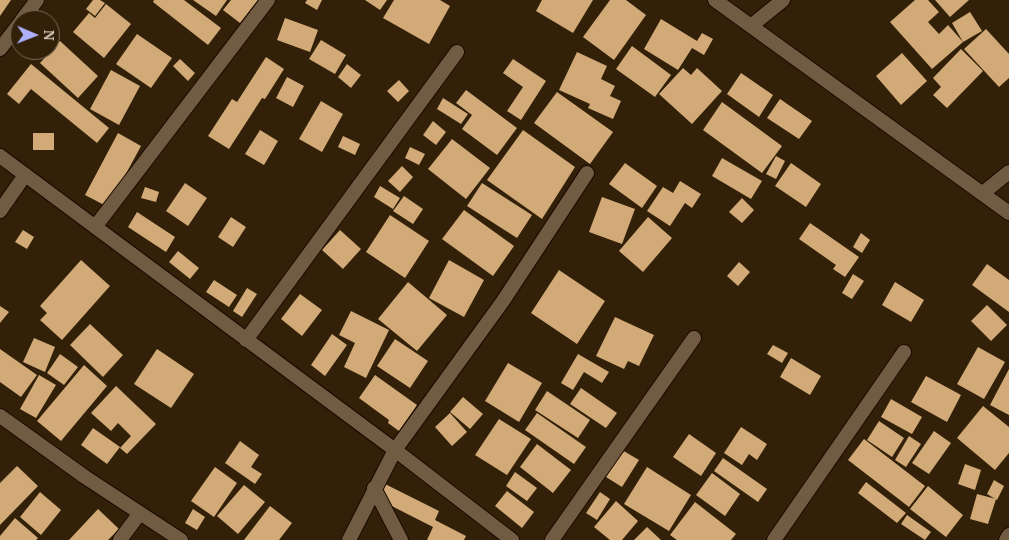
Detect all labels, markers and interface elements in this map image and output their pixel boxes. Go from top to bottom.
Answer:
north arrow [10,10,60,60]
text: N [40,30,59,41]

